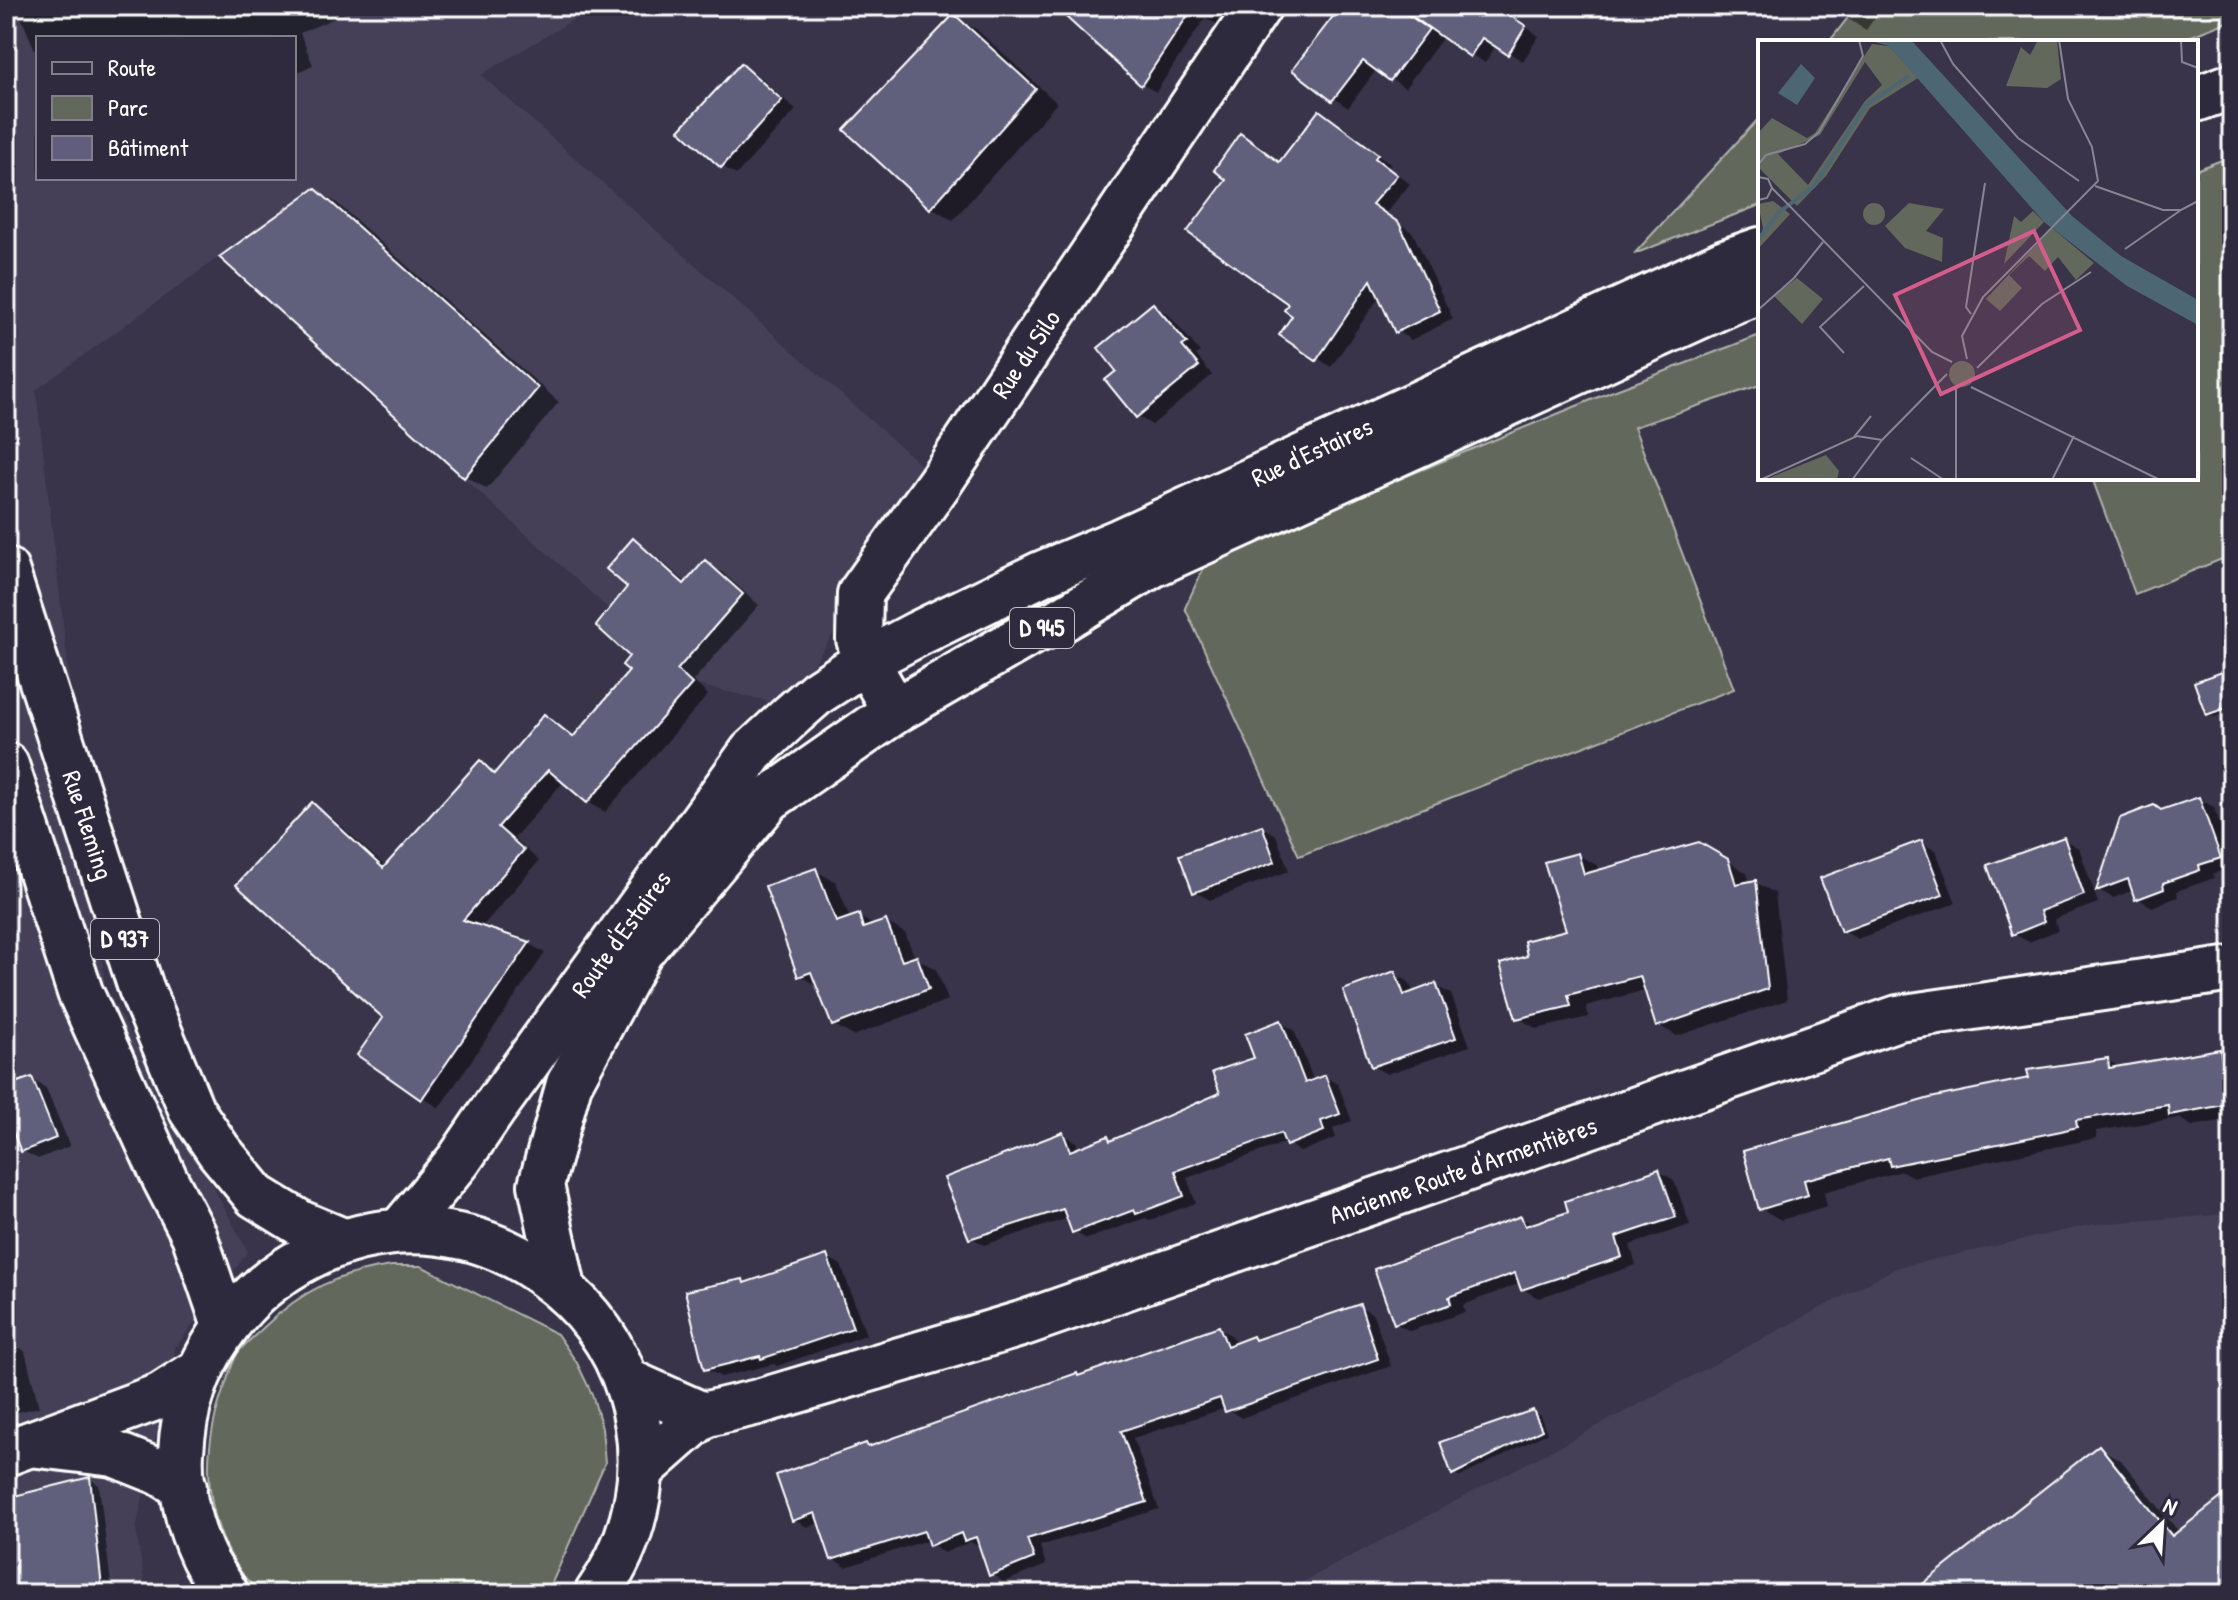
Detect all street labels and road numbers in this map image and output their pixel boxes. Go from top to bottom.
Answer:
street label: Rue du Silo [983,302,1068,405]
street label: Rue d'Estaires [1246,408,1378,495]
road number: D 945 [1010,608,1074,648]
street label: Rue Fleming [54,766,122,884]
street label: Route d'Estaires [563,863,679,1004]
road number: D 937 [91,919,159,959]
street label: Ancienne Route d'Armentières [1324,1107,1601,1232]

